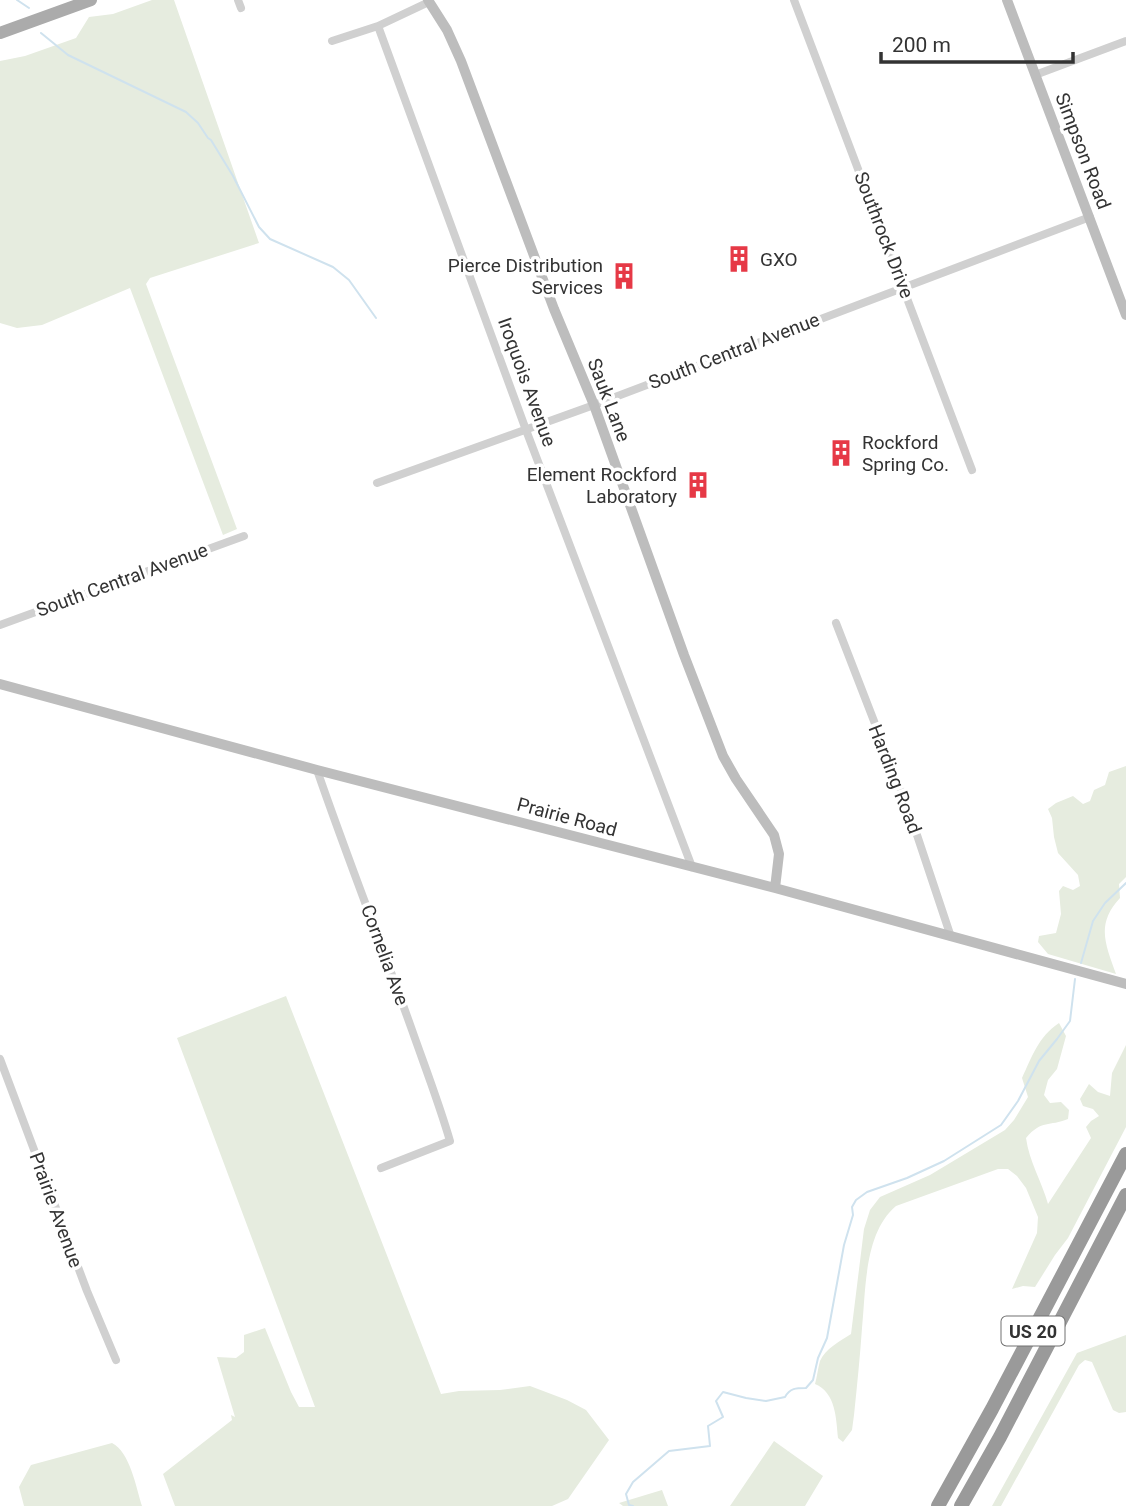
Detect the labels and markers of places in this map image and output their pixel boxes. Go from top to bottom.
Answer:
building icon: GXO [724,244,754,274]
place label: GXO [760,248,798,271]
place label: Pierce Distribution Services [448,254,603,299]
building icon: Pierce Distribution Services [609,261,639,291]
place label: Rockford Spring Co. [862,431,949,476]
building icon: Rockford Spring Co. [826,438,856,468]
place label: Element Rockford Laboratory [527,463,677,508]
building icon: Element Rockford Laboratory [683,470,713,500]

